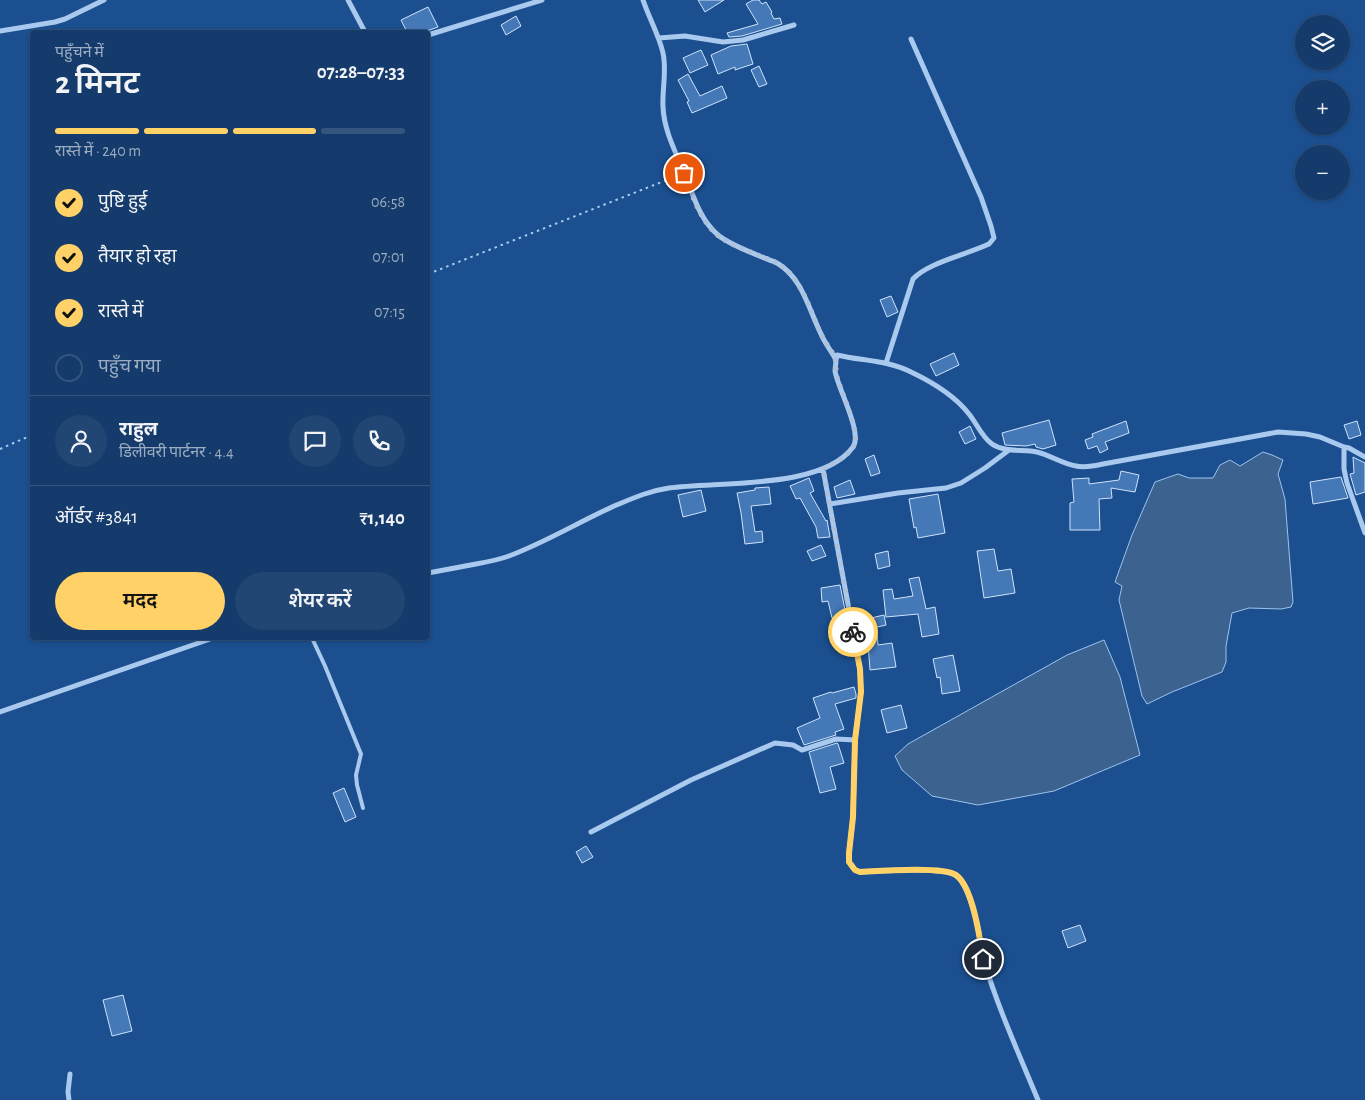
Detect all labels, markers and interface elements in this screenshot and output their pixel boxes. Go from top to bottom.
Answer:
map controls [1295,15,1350,200]
button: layers [1295,15,1350,70]
text: पहुँचने में [55,44,104,60]
text: 07:28–07:33 [317,63,405,82]
text: 2 मिनट [55,67,140,99]
button: + [1295,80,1350,135]
text: रास्ते में · 240 m [55,143,141,159]
button: − [1295,145,1350,200]
pin [663,152,705,194]
icon: bag [670,159,698,187]
icon: check [55,189,83,217]
text: पुष्टि हुई [98,192,147,211]
text: 06:58 [371,194,405,210]
icon: check [55,244,83,272]
text: तैयार हो रहा [98,247,177,266]
text: 07:01 [372,249,405,265]
icon: check [55,299,83,327]
text: रास्ते में [98,302,143,321]
text: 07:15 [374,304,405,320]
text: पहुँच गया [98,357,161,376]
button: person [55,415,107,467]
button: chat [289,415,341,467]
button: phone [353,415,405,467]
text: राहुल [119,420,158,439]
text: डिलीवरी पार्टनर · 4.4 [119,444,234,460]
text: ऑर्डर #3841 [55,508,138,527]
text: ₹1,140 [360,509,405,528]
button: मदद [55,572,225,630]
button: शेयर करें [235,572,405,630]
courier [828,607,878,657]
icon: bike [839,618,867,646]
pin [962,938,1004,980]
icon: home [969,945,997,973]

